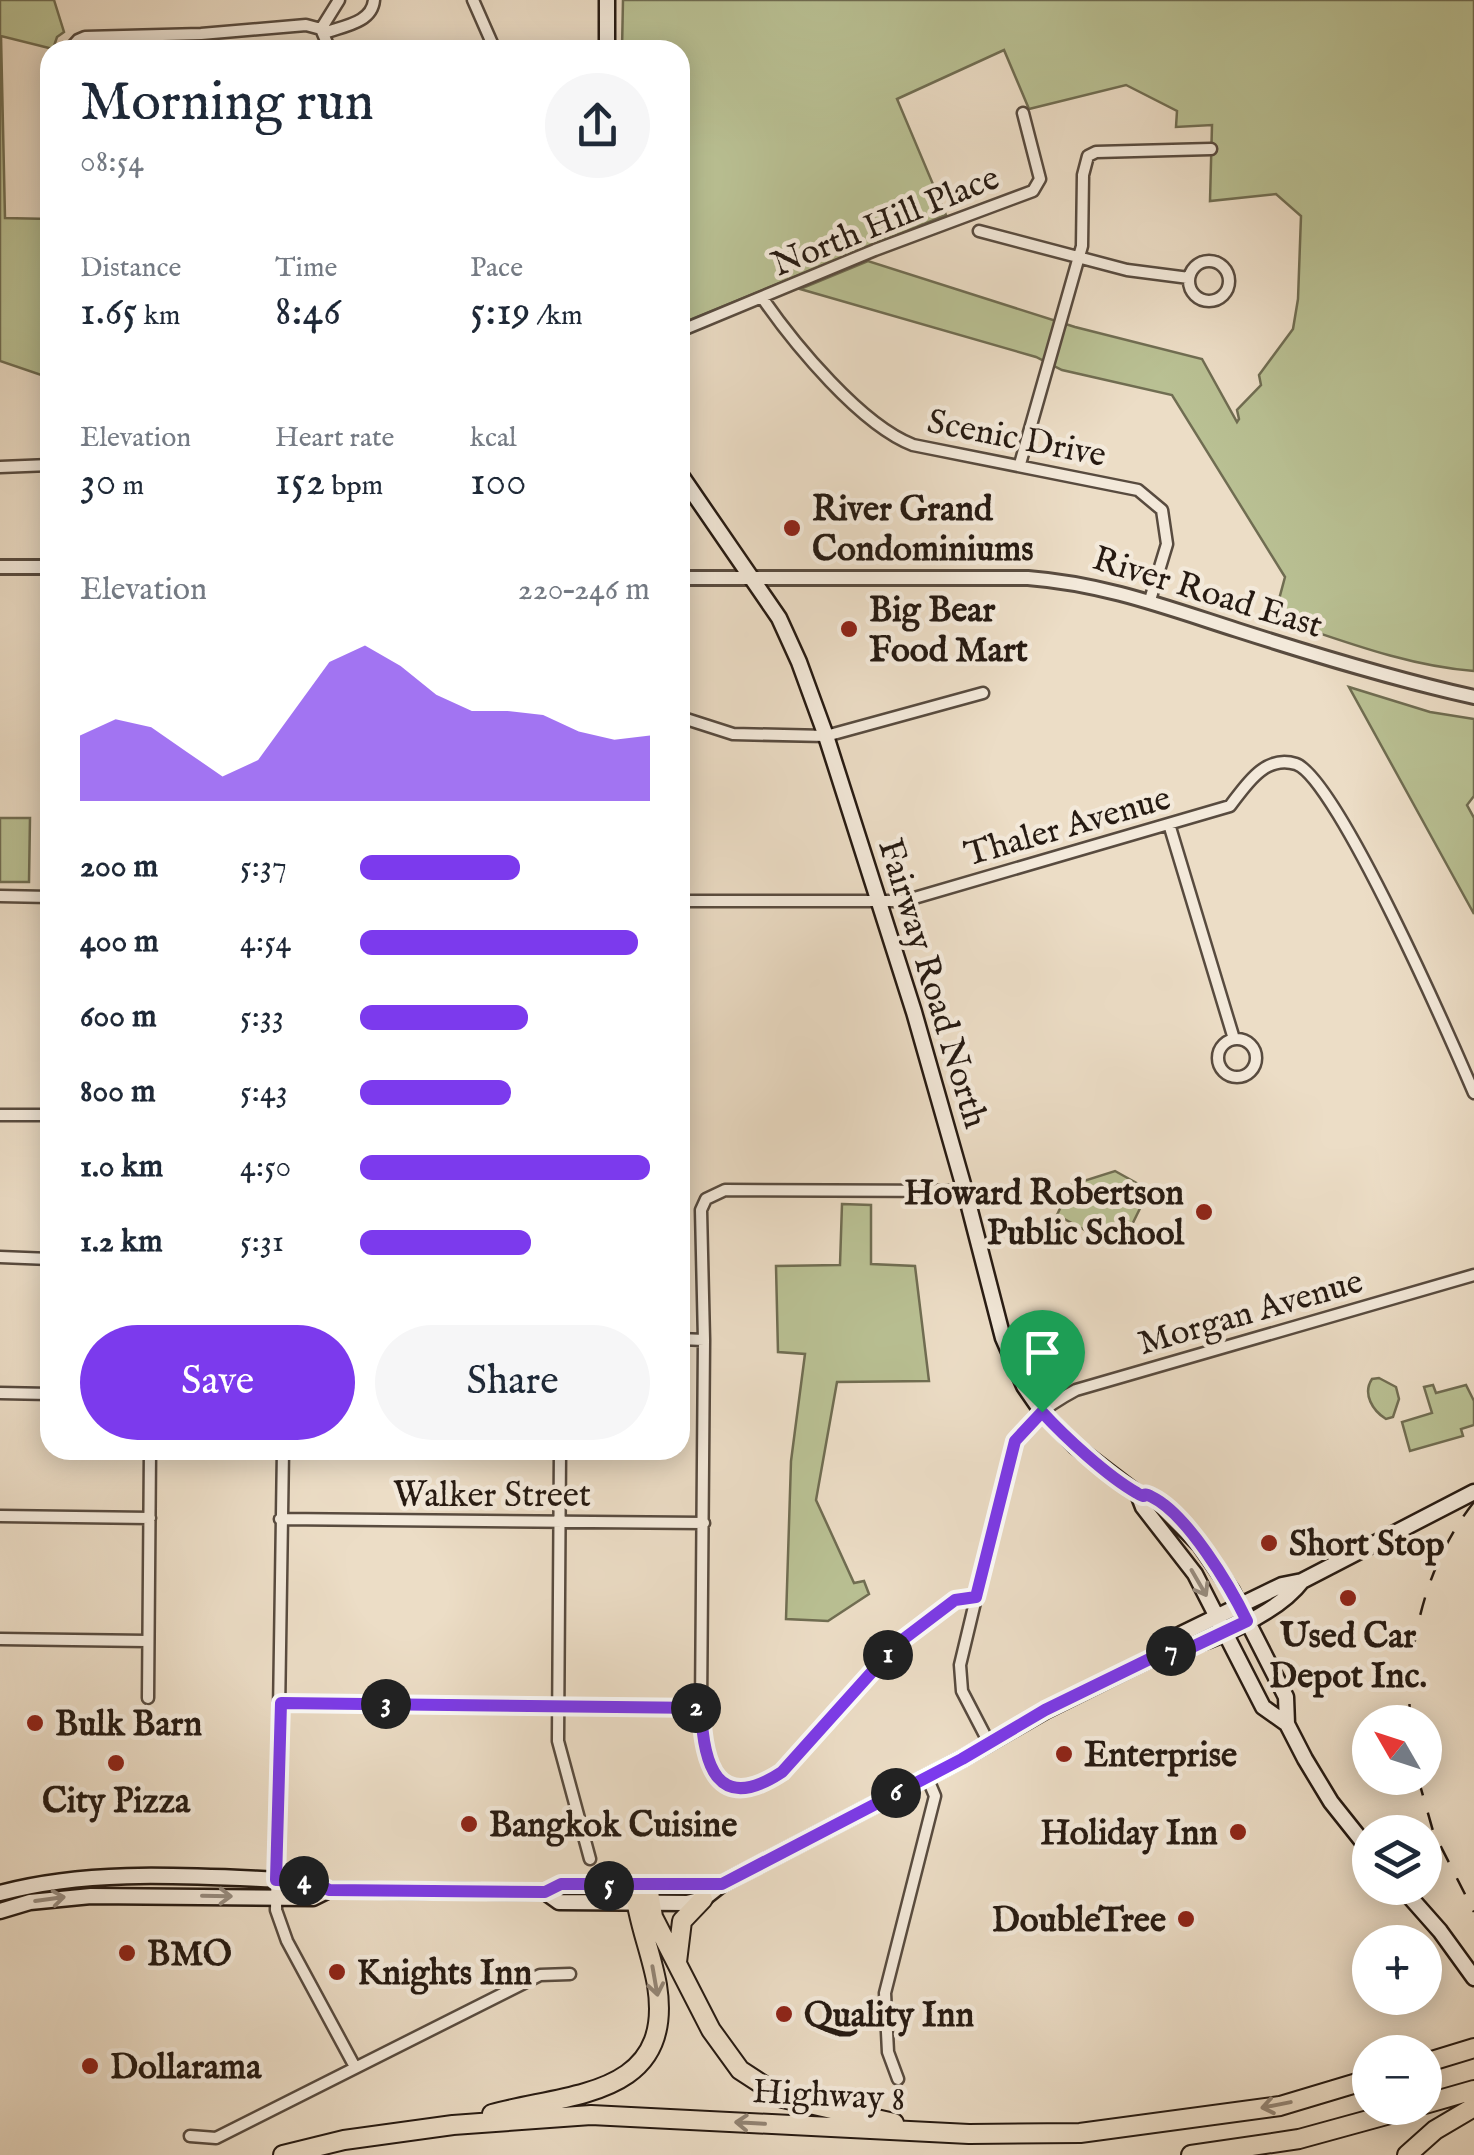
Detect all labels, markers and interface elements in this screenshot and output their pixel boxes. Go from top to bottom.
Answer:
text: Morning run [80,69,374,139]
button: share [545,73,650,178]
text: 08:54 [80,142,144,183]
street label: North Hill Place [766,156,1006,288]
text: Distance [80,251,181,286]
text: Time [275,251,337,286]
text: Pace [470,251,523,286]
text: 1.65 [80,286,138,339]
text: 8:46 [275,286,341,339]
text: 5:19 [470,286,530,339]
text: km [138,299,180,334]
text: /km [530,299,583,334]
street label: Scenic Drive [923,400,1110,479]
text: Elevation [80,421,191,456]
text: Heart rate [275,421,394,456]
text: kcal [470,421,517,456]
text: 30 [80,456,116,509]
text: 152 [275,456,325,509]
text: 100 [470,456,527,509]
text: m [116,469,144,504]
text: bpm [325,469,383,504]
place label: River Grand Condominiums [812,488,1034,573]
marker: River Grand Condominiums [781,517,803,539]
street label: River Road East [1087,537,1328,650]
text: Elevation [80,570,207,611]
text: 220–246 m [518,570,650,611]
place label: Big Bear Food Mart [869,589,1028,674]
marker: Big Bear Food Mart [838,618,860,640]
street label: Thaler Avenue [959,777,1176,878]
street label: Fairway Road North [866,834,997,1134]
text: 200 m [80,847,158,888]
text: 5:37 [240,847,287,888]
text: 400 m [80,922,159,963]
text: 4:54 [240,922,291,963]
text: 600 m [80,997,157,1038]
text: 5:33 [240,997,284,1038]
text: 800 m [80,1072,156,1113]
text: 5:43 [240,1072,288,1113]
text: 1.0 km [80,1147,163,1188]
text: 4:50 [240,1147,291,1188]
place label: Howard Robertson Public School [904,1172,1185,1257]
marker: Howard Robertson Public School [1193,1201,1215,1223]
text: 1.2 km [80,1222,163,1263]
text: 5:31 [240,1222,284,1263]
street label: Morgan Avenue [1133,1260,1368,1367]
pin [1000,1310,1085,1413]
button: Save [80,1325,355,1440]
button: Share [375,1325,650,1440]
icon: arrive [1015,1325,1070,1380]
street label: Walker Street [393,1474,591,1519]
place label: Short Stop [1289,1523,1444,1568]
marker: Short Stop [1258,1532,1280,1554]
one-way arrow [1190,1568,1210,1597]
marker: Used Car Depot Inc. [1337,1587,1359,1609]
place label: Used Car Depot Inc. [1269,1615,1427,1700]
pin: 7 [1146,1626,1196,1676]
pin: 1 [863,1630,913,1680]
text: 7 [1164,1633,1178,1668]
text: 1 [883,1637,893,1672]
pin: 3 [361,1679,411,1729]
pin: 2 [671,1683,721,1733]
text: 3 [381,1686,391,1721]
text: 2 [689,1690,703,1725]
place label: Bulk Barn [55,1703,202,1748]
north arrow [1352,1705,1442,1795]
map controls [1352,1705,1442,2125]
marker: Bulk Barn [24,1712,46,1734]
place label: Enterprise [1084,1734,1237,1779]
marker: Enterprise [1053,1743,1075,1765]
marker: City Pizza [105,1752,127,1774]
pin: 6 [871,1768,921,1818]
text: 6 [890,1775,902,1810]
place label: City Pizza [42,1780,191,1825]
place label: Bangkok Cuisine [489,1804,737,1849]
place label: Holiday Inn [1040,1812,1218,1857]
marker: Bangkok Cuisine [458,1813,480,1835]
button: layers [1352,1815,1442,1905]
marker: Holiday Inn [1227,1821,1249,1843]
pin: 4 [279,1856,329,1906]
pin: 5 [584,1861,634,1911]
text: 4 [297,1863,311,1898]
text: 5 [604,1868,614,1903]
one-way arrow [200,1886,232,1906]
one-way arrow [34,1890,66,1908]
place label: DoubleTree [992,1899,1166,1944]
marker: DoubleTree [1175,1908,1197,1930]
button: + [1352,1925,1442,2015]
place label: BMO [147,1933,232,1978]
marker: BMO [116,1942,138,1964]
place label: Knights Inn [357,1952,532,1997]
marker: Knights Inn [326,1961,348,1983]
one-way arrow [646,1964,665,1997]
place label: Quality Inn [804,1994,974,2039]
marker: Quality Inn [773,2003,795,2025]
button: − [1352,2035,1442,2125]
place label: Dollarama [110,2046,262,2091]
marker: Dollarama [79,2055,101,2077]
street label: Highway 8 [751,2070,906,2123]
one-way arrow [1261,2097,1293,2116]
one-way arrow [735,2113,767,2132]

